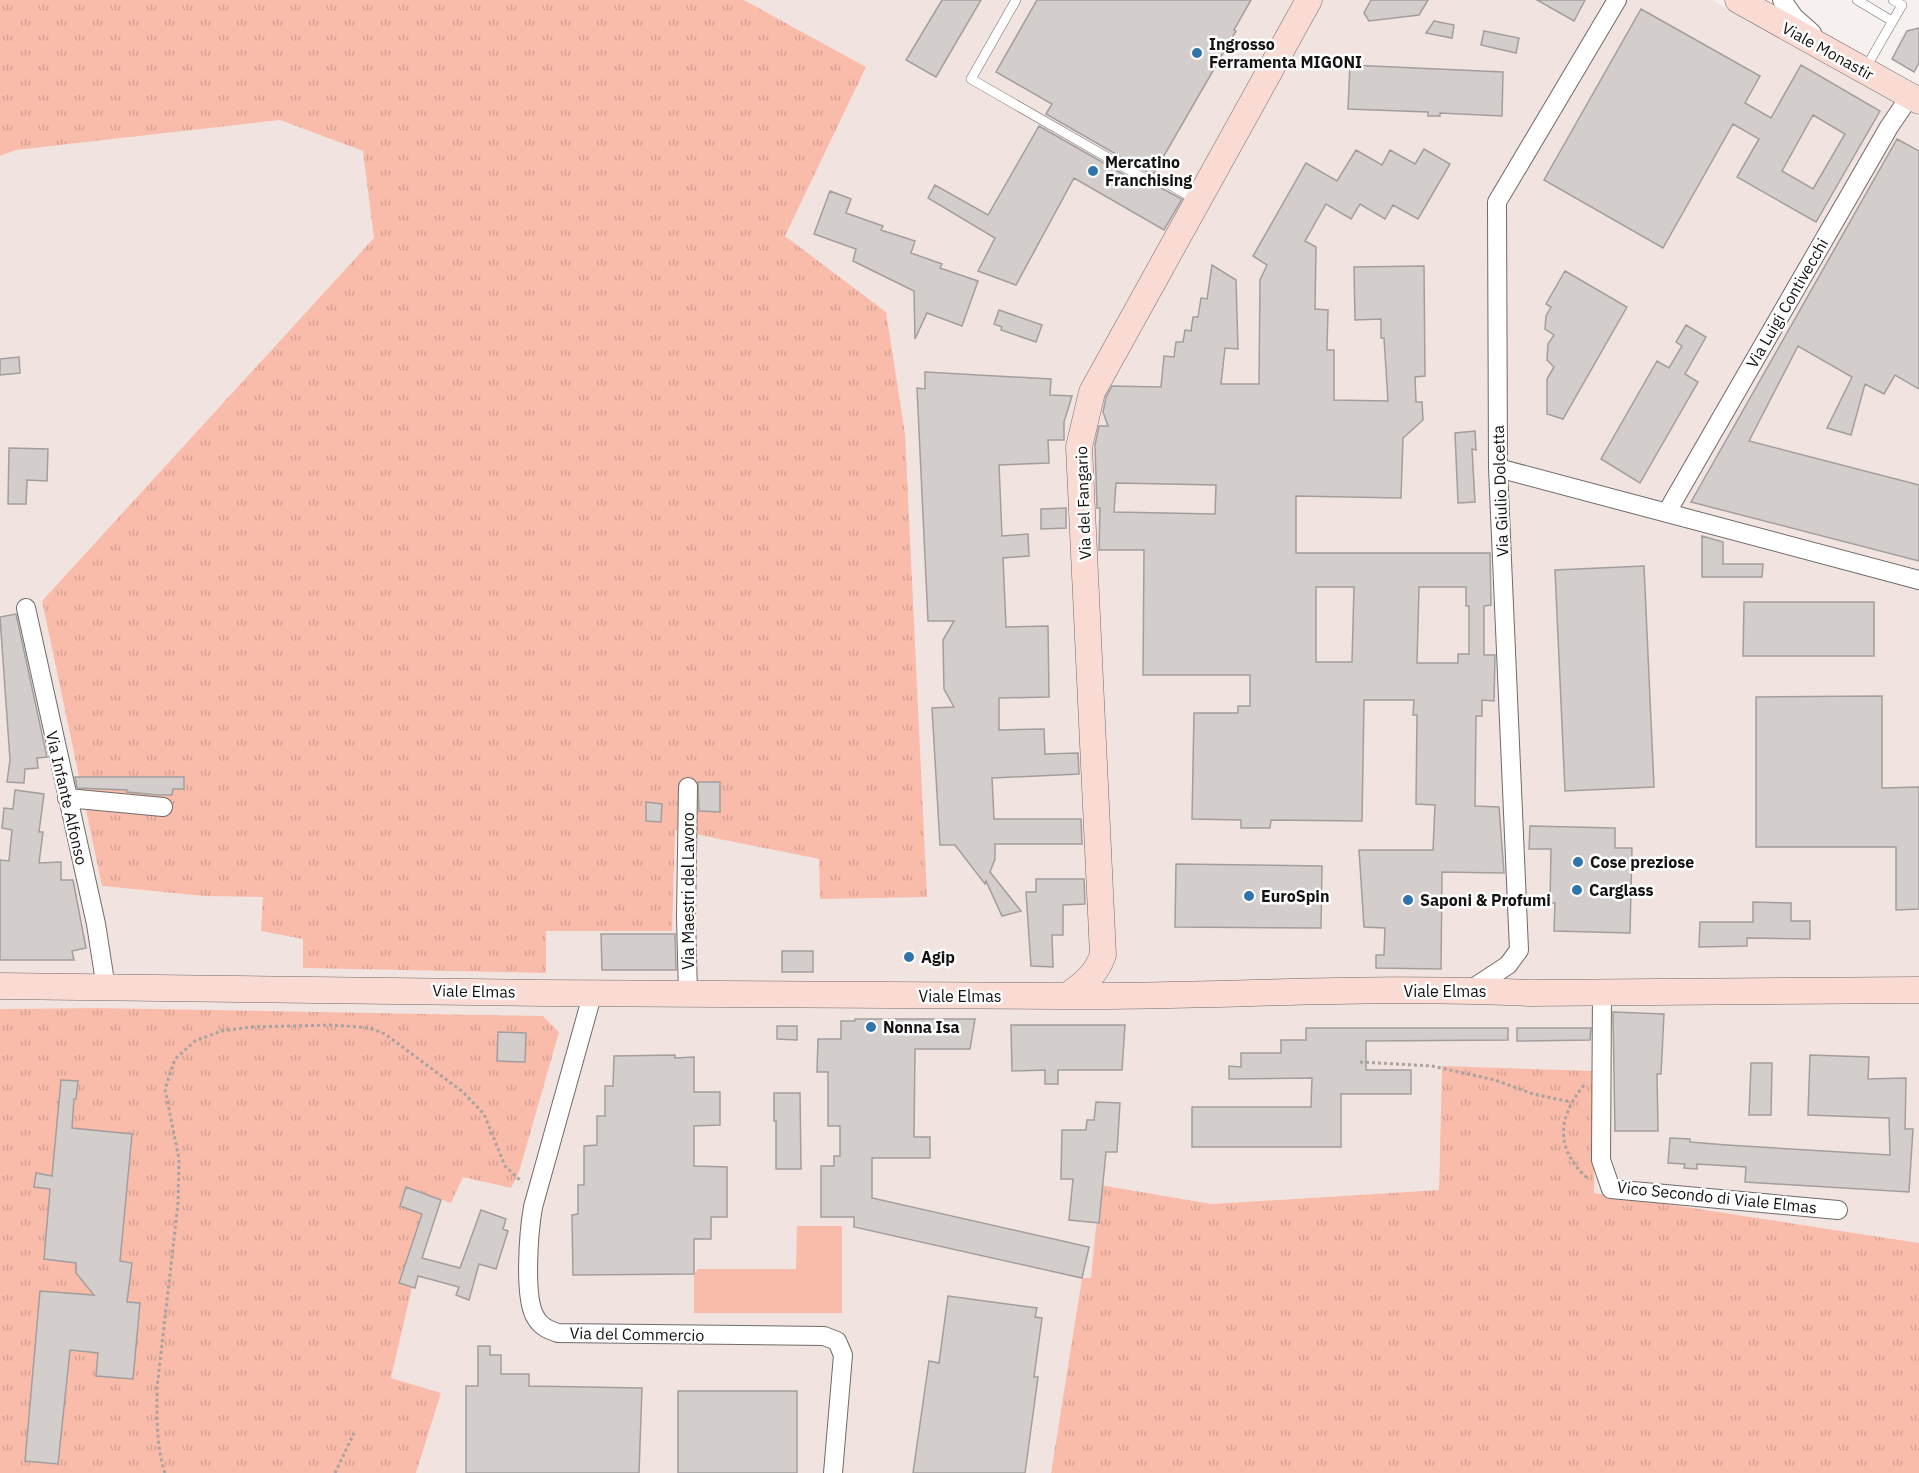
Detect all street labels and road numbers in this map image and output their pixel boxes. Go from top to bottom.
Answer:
street label: Viale Monastir [1779,18,1878,85]
street label: Via Luigi Contivecchi [1742,235,1832,371]
street label: Via Giulio Dolcetta [1488,424,1512,557]
street label: Via del Fangario [1071,446,1095,560]
street label: Via Infante Alfonso [42,729,92,867]
street label: Via Maestri del Lavoro [678,812,698,970]
street label: Viale Elmas [432,980,516,1002]
street label: Viale Elmas [1403,981,1487,1001]
street label: Viale Elmas [918,986,1002,1006]
street label: Vico Secondo di Viale Elmas [1616,1177,1818,1217]
street label: Via del Commercio [569,1323,705,1345]

